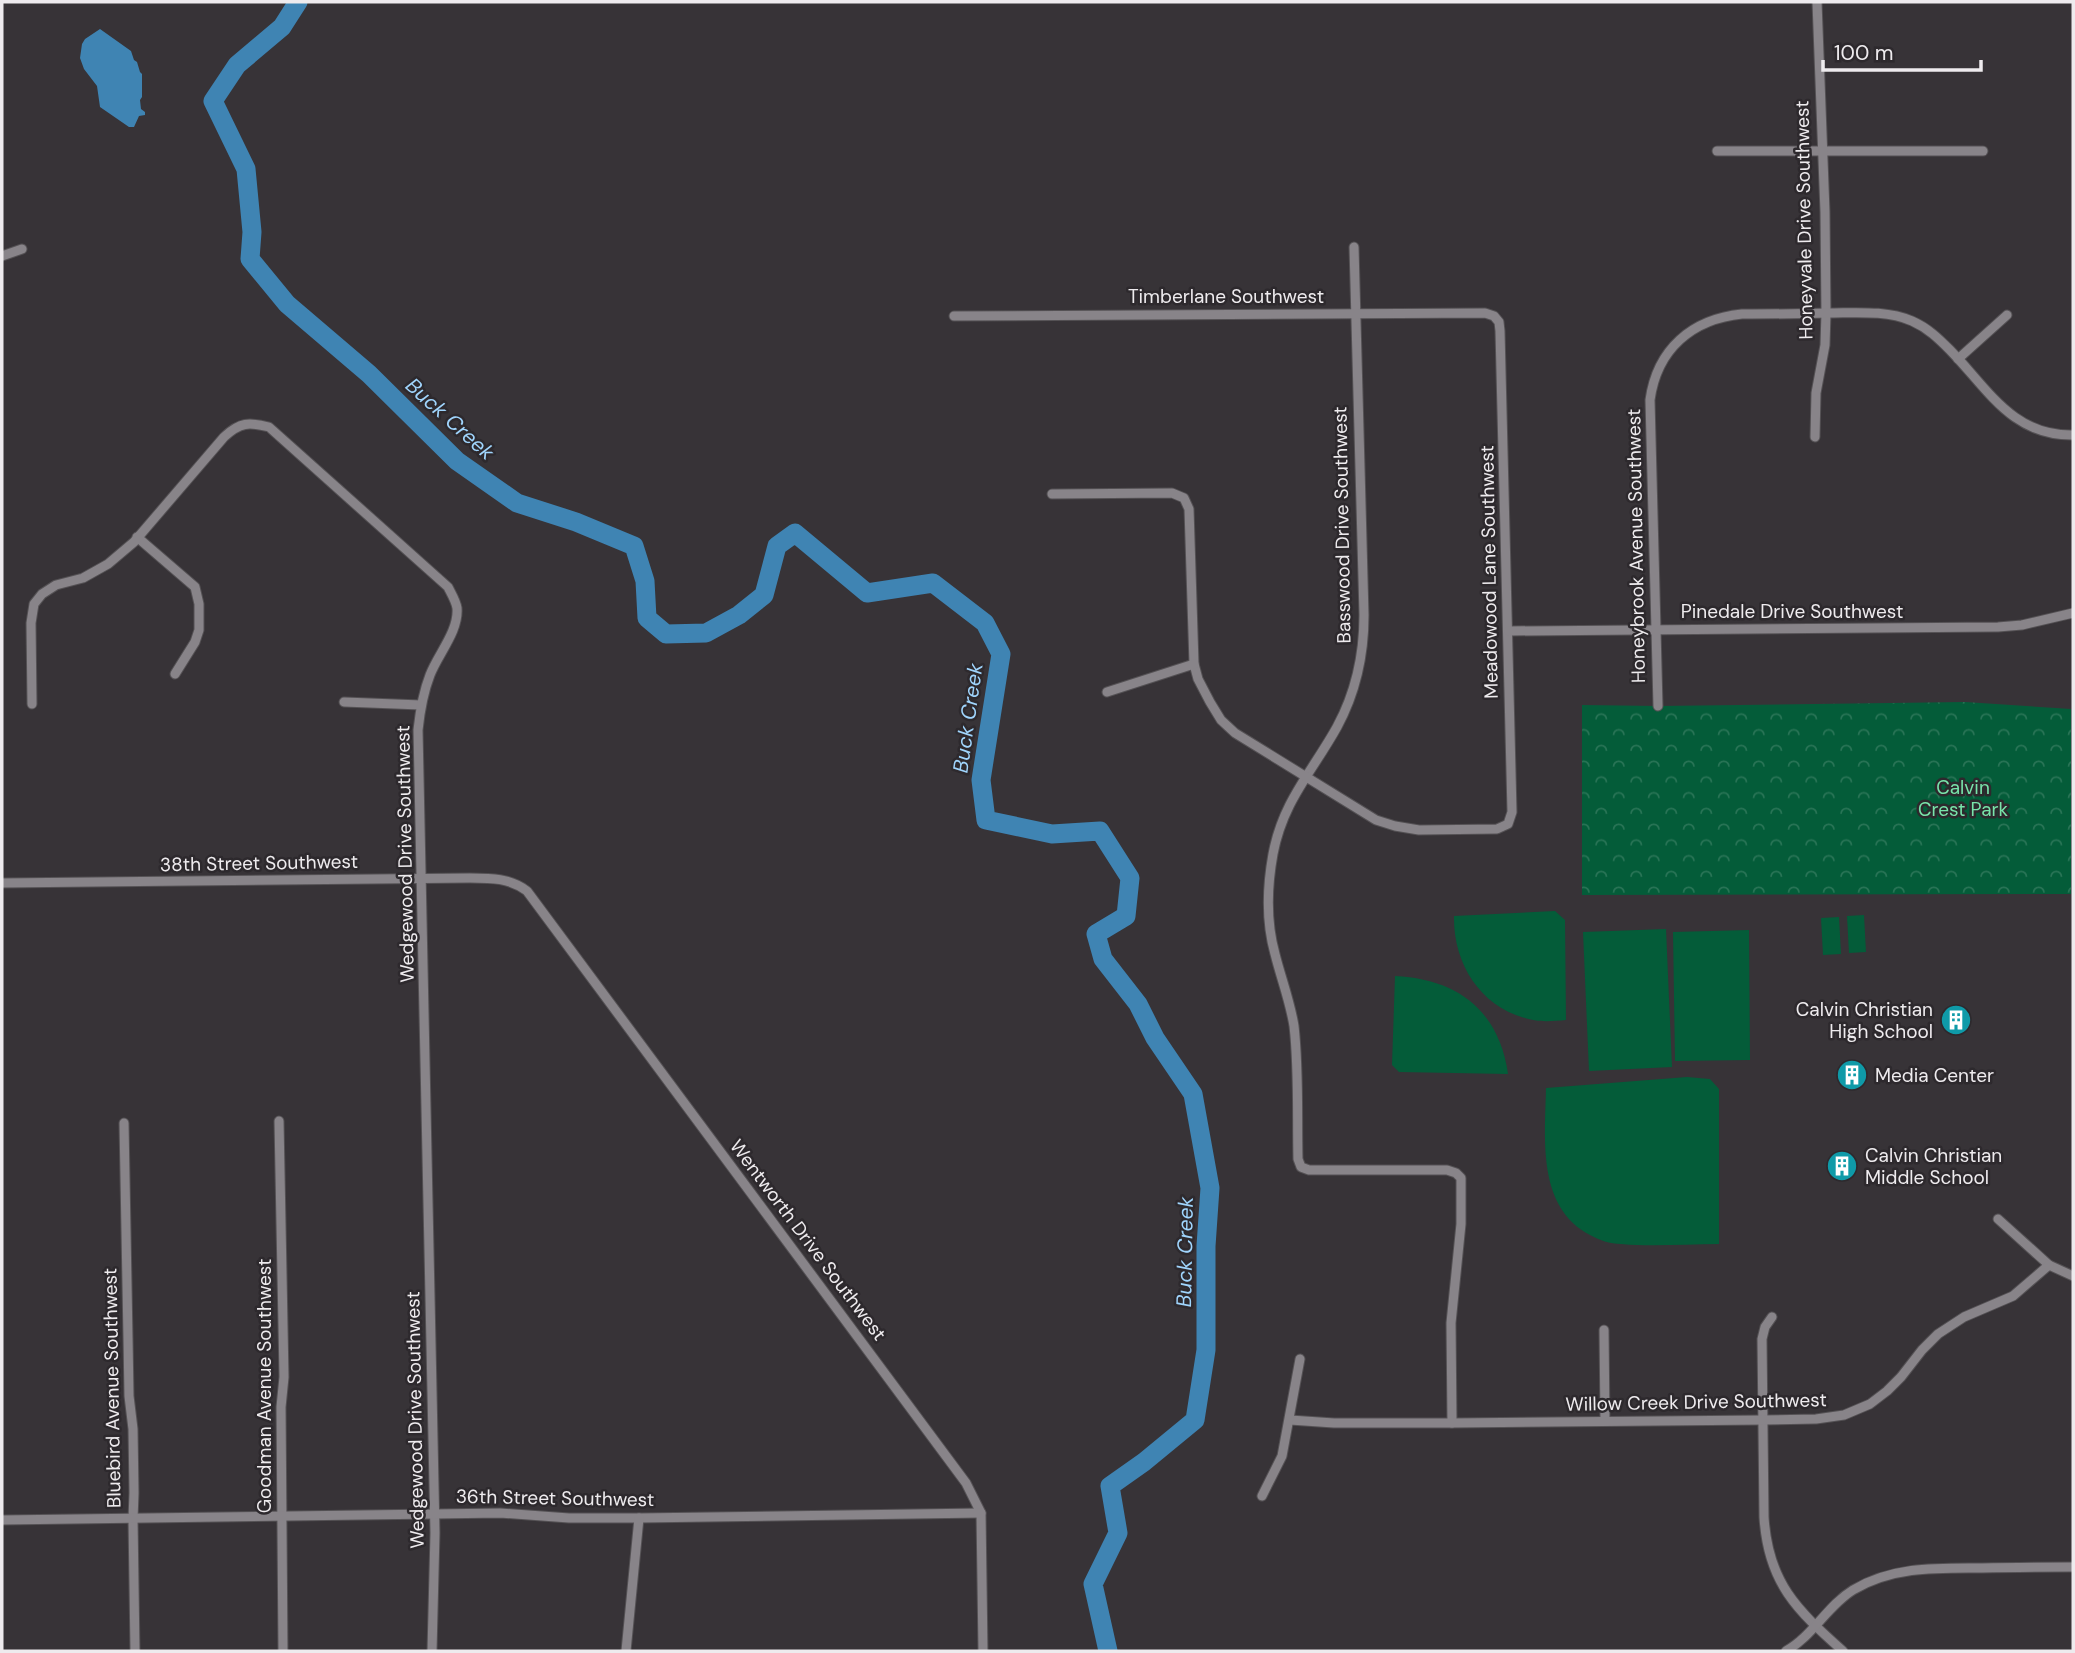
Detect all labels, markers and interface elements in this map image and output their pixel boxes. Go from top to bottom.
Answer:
scale bar [1823,28,1980,72]
text: 100 m [1834,39,1894,67]
street label: Honeyvale Drive Southwest [1789,100,1819,340]
street label: Timberlane Southwest [1128,284,1324,309]
water label: Buck Creek [399,372,501,467]
street label: Basswood Drive Southwest [1327,406,1357,644]
street label: Honeybrook Avenue Southwest [1621,409,1651,683]
street label: Meadowood Lane Southwest [1474,445,1504,699]
street label: Pinedale Drive Southwest [1681,599,1903,624]
water label: Buck Creek [946,661,990,775]
street label: Wedgewood Drive Southwest [390,725,420,983]
park label: Calvin Crest Park [1918,775,2009,822]
street label: 38th Street Southwest [160,849,358,877]
place label: Calvin Christian High School [1796,997,1933,1044]
building icon: Calvin Christian High School [1939,1003,1973,1037]
building icon: Media Center [1835,1058,1869,1092]
place label: Media Center [1875,1063,1994,1088]
street label: Wentworth Drive Southwest [724,1134,892,1346]
place label: Calvin Christian Middle School [1865,1143,2002,1190]
building icon: Calvin Christian Middle School [1825,1149,1859,1183]
water label: Buck Creek [1170,1196,1200,1308]
street label: Goodman Avenue Southwest [252,1259,277,1513]
street label: Bluebird Avenue Southwest [97,1268,127,1508]
street label: Wedgewood Drive Southwest [400,1291,430,1549]
street label: Willow Creek Drive Southwest [1565,1387,1827,1417]
street label: 36th Street Southwest [456,1484,654,1512]

